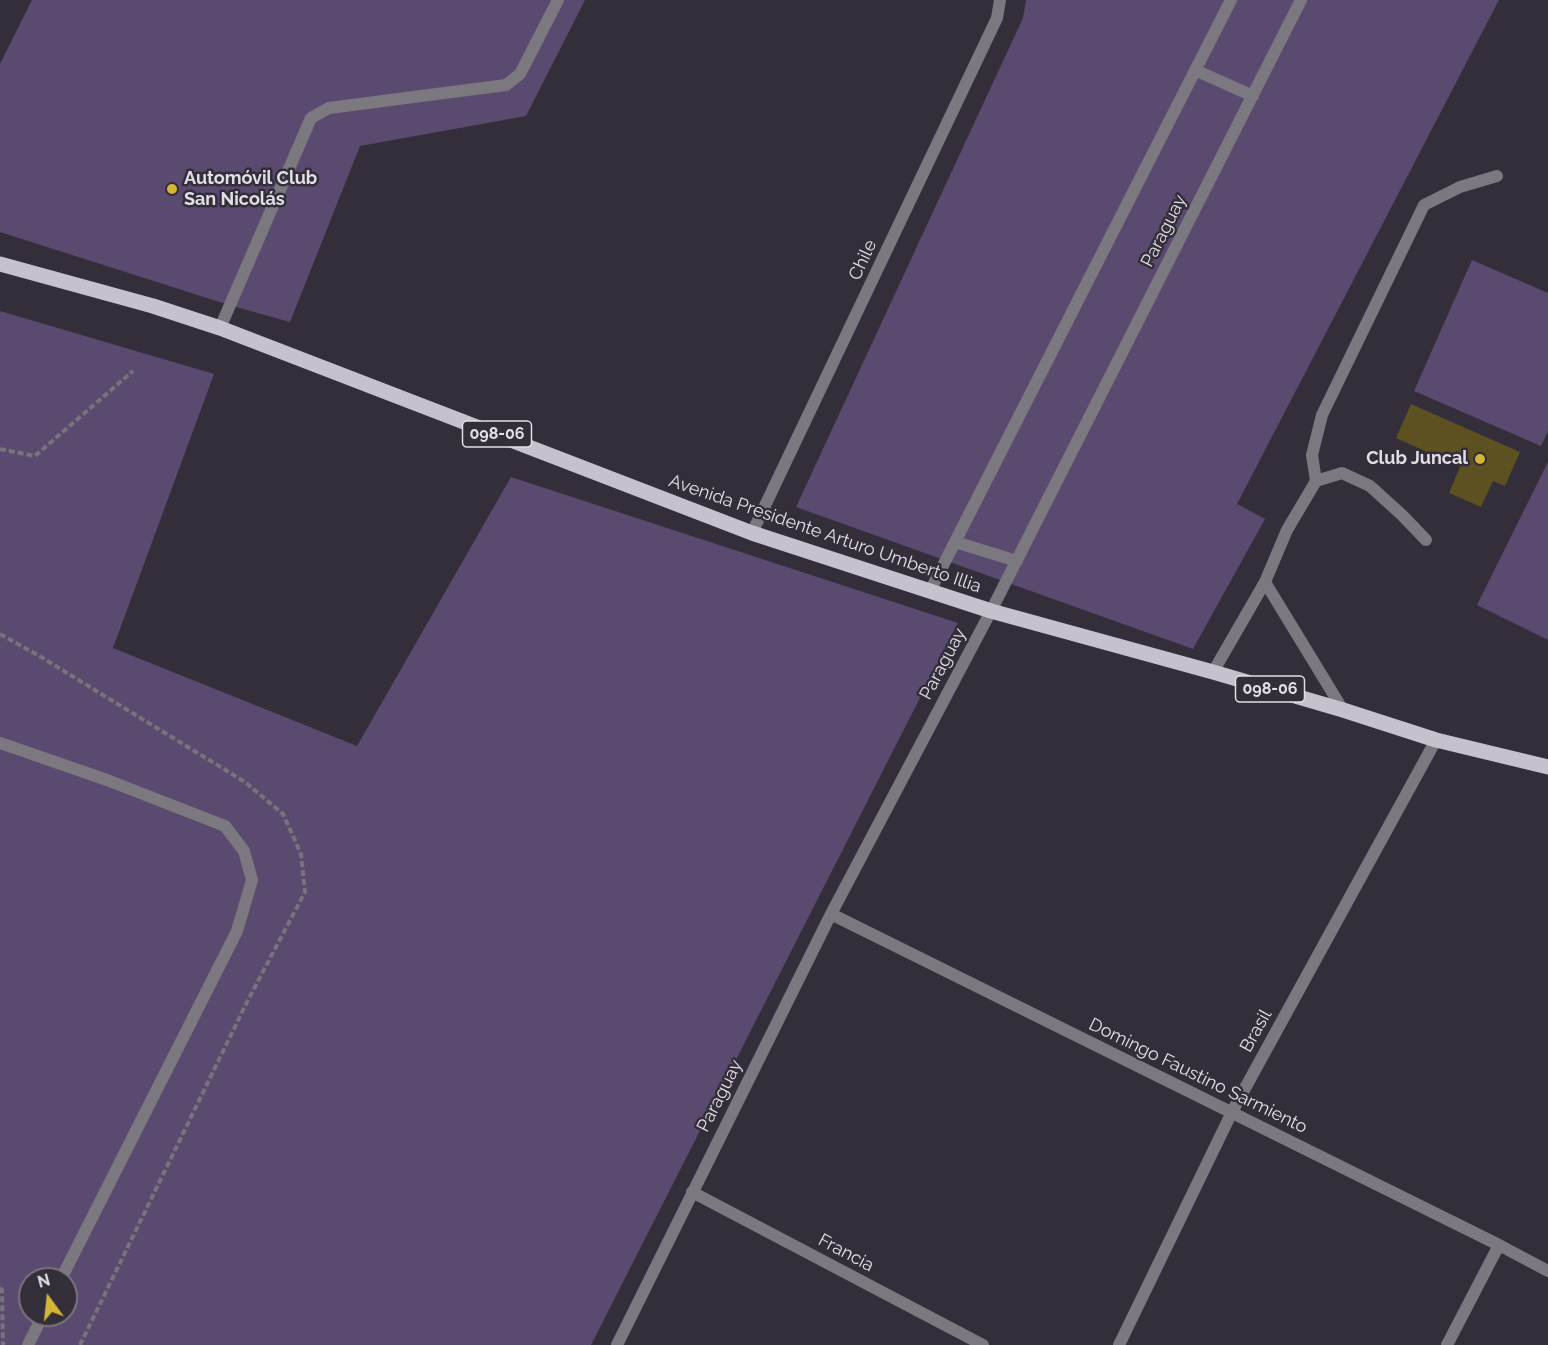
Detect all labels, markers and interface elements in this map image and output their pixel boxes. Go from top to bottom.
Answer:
place label: Automóvil Club San Nicolás [184,168,317,210]
marker: Automóvil Club San Nicolás [165,182,179,196]
street label: Paraguay [1137,191,1191,271]
street label: Chile [844,236,882,284]
road number: 098-06 [462,421,532,447]
place label: Club Juncal [1366,448,1468,470]
marker: Club Juncal [1473,452,1487,466]
street label: Avenida Presidente Arturo Umberto Illia [666,470,984,598]
street label: Paraguay [915,624,971,704]
road number: 098-06 [1236,676,1304,702]
street label: Brasil [1236,1006,1276,1056]
street label: Domingo Faustino Sarmiento [1085,1014,1311,1138]
street label: Paraguay [693,1056,747,1136]
street label: Francia [814,1229,878,1277]
north arrow [18,1267,78,1327]
text: N [35,1270,52,1292]

